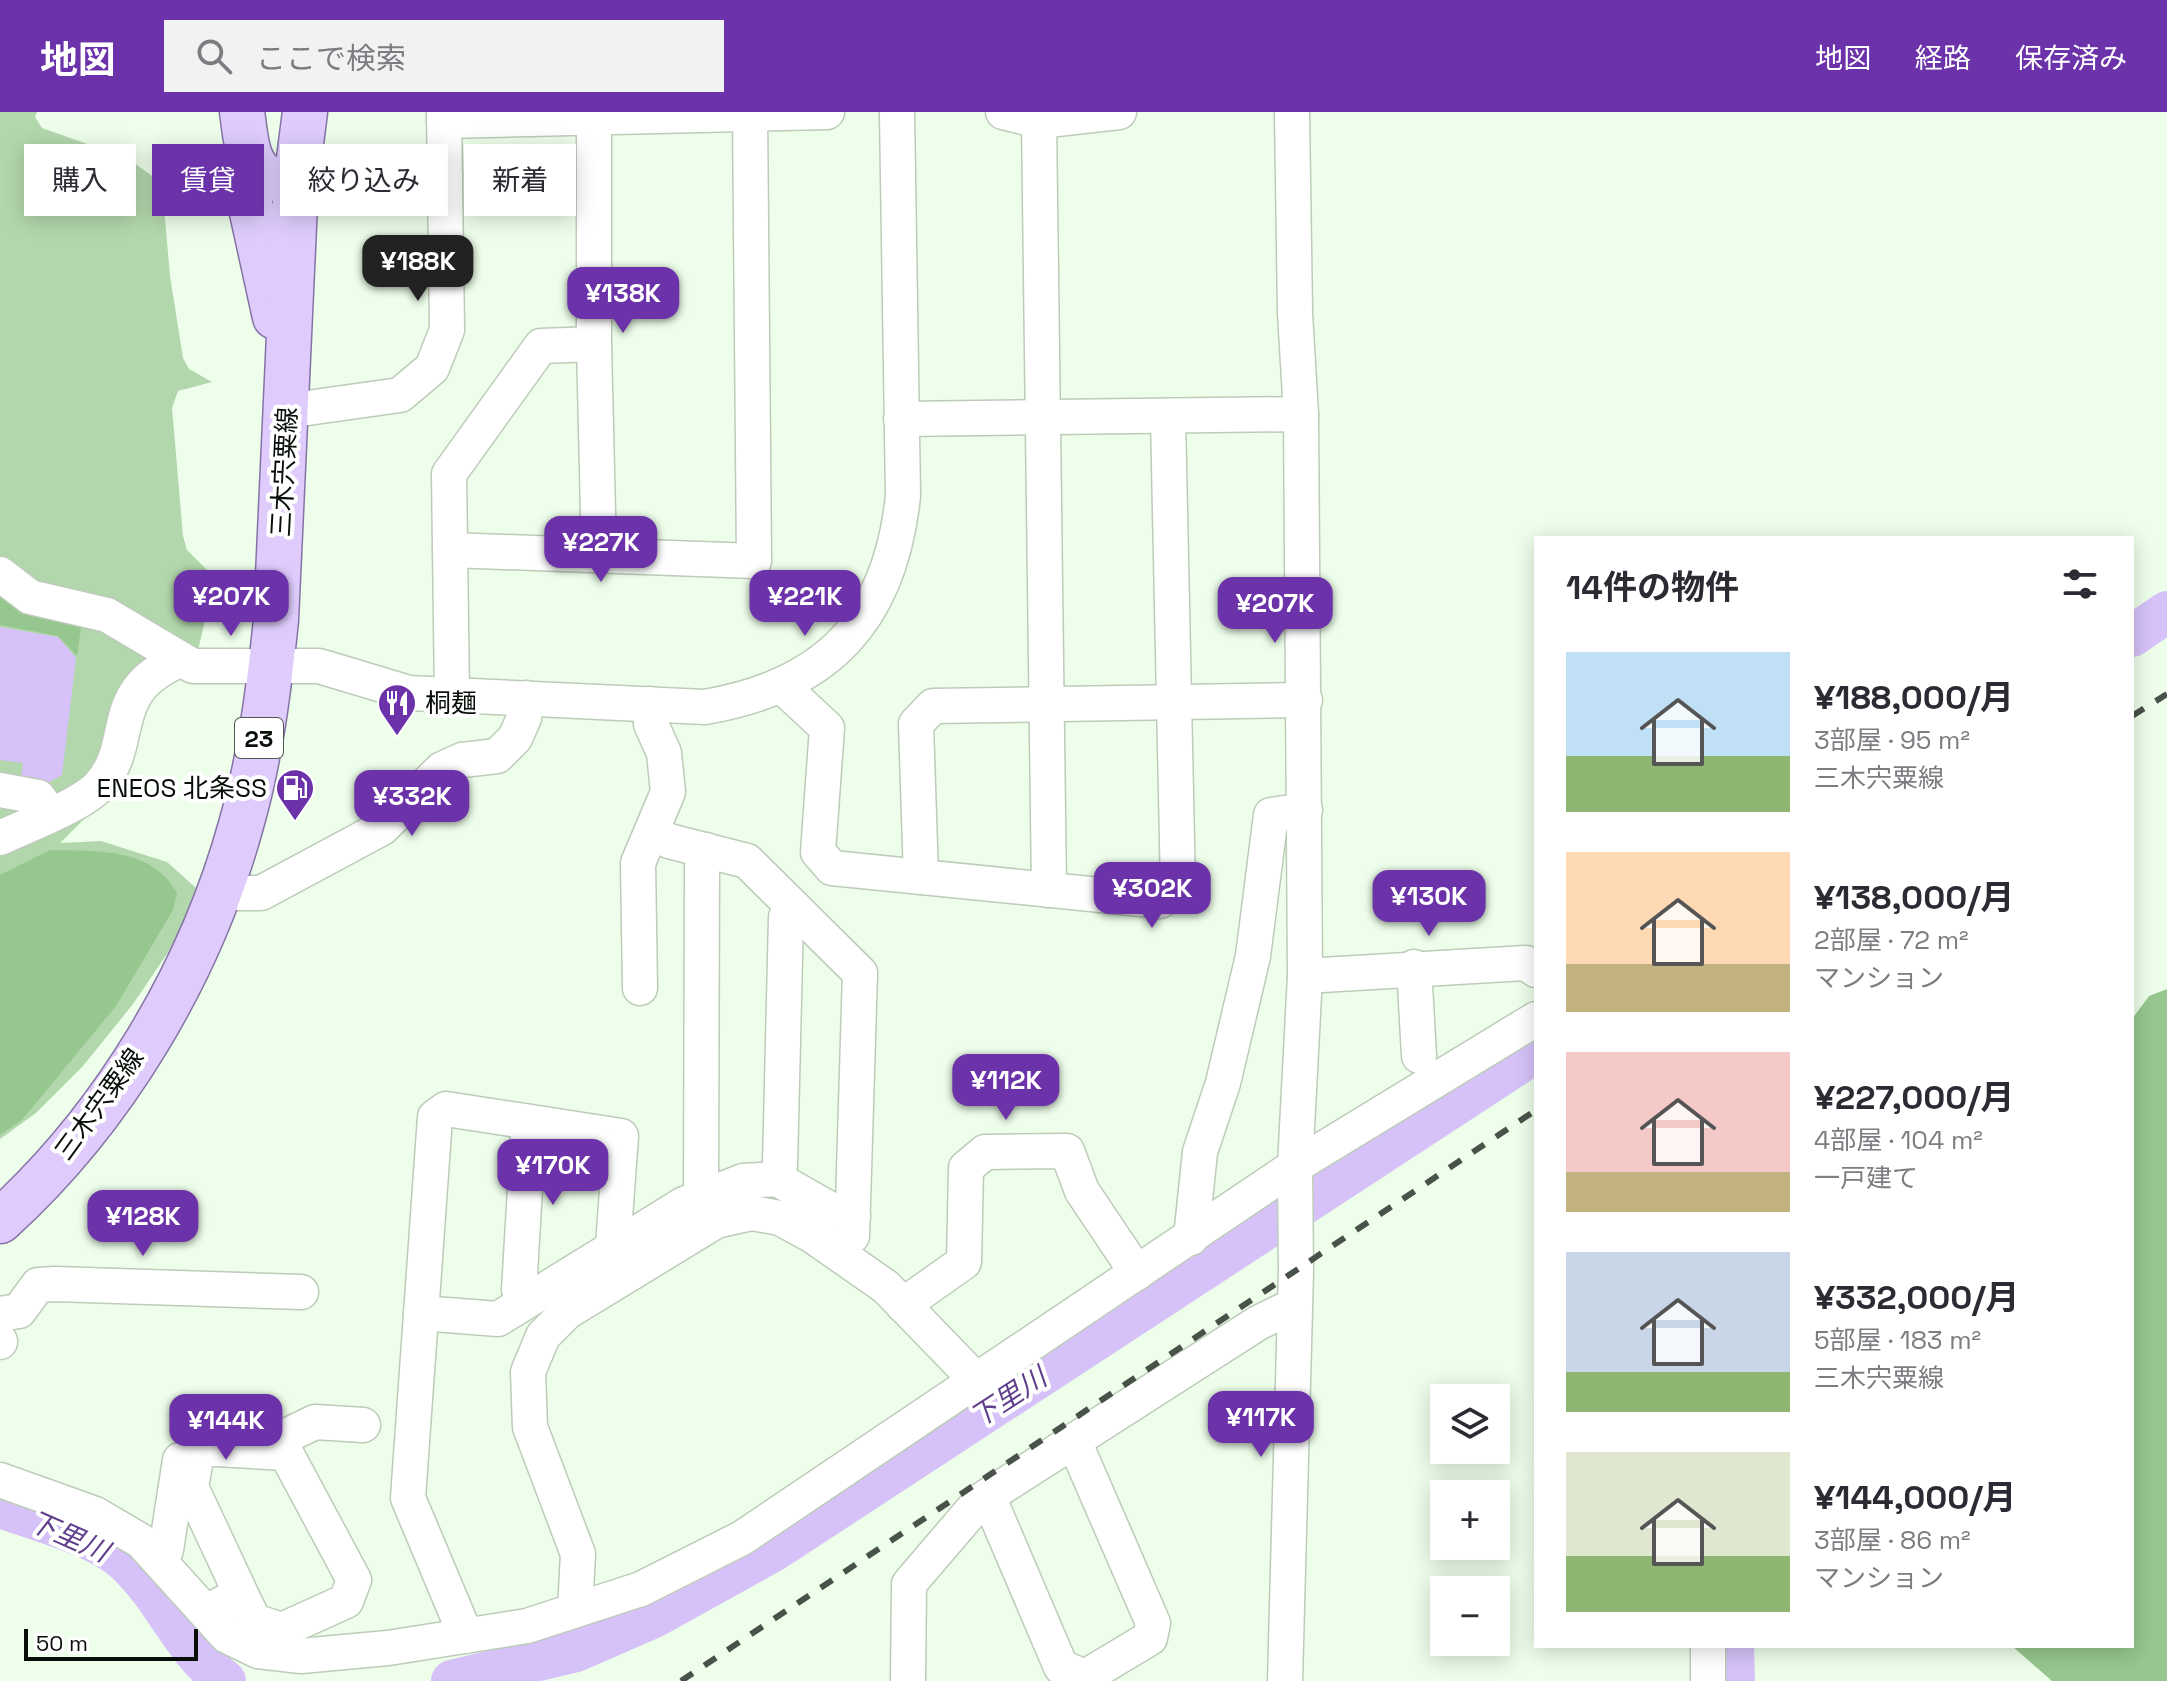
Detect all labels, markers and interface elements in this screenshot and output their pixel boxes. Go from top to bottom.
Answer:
search box [164,20,724,92]
icon: search [192,34,236,78]
text: 地図 [40,36,116,84]
text: ここで検索 [256,39,406,78]
text: 地図 [1815,40,1871,76]
text: 経路 [1915,40,1971,76]
text: 保存済み [2015,40,2127,76]
chip: 購入 [24,144,136,216]
chip: 賃貸 [152,144,264,216]
chip: 絞り込み [280,144,448,216]
chip: 新着 [464,144,576,216]
pin: ¥188K [362,235,474,303]
text: ¥188K [380,244,456,278]
pin: ¥138K [567,267,679,335]
text: ¥138K [585,276,661,310]
street label: 三木宍粟線 [264,406,304,538]
pin: ¥227K [545,516,657,584]
text: ¥227K [562,525,640,559]
icon: filters [2058,562,2102,606]
text: 14件の物件 [1566,566,1739,609]
pin: ¥207K [175,570,287,638]
pin: ¥221K [749,570,861,638]
pin: ¥207K [1219,577,1331,645]
text: ¥207K [192,579,270,613]
text: ¥221K [767,579,843,613]
text: ¥207K [1236,586,1314,620]
text: ¥188,000/月 [1814,676,2014,719]
restaurant icon: 桐麺 [376,682,418,737]
icon: home [1630,684,1726,780]
place label: 桐麺 [425,686,477,720]
road number: 23 [235,718,283,758]
text: 3部屋 · 95 m² [1814,723,1970,757]
text: 三木宍粟線 [1814,761,1944,795]
fuel station icon: ENEOS 北条SS [274,767,316,822]
pin: ¥332K [356,770,468,838]
place label: ENEOS 北条SS [97,771,267,805]
text: ¥332K [372,779,452,813]
pin: ¥302K [1096,862,1208,930]
pin: ¥130K [1373,870,1485,938]
text: ¥302K [1112,871,1192,905]
text: ¥138,000/月 [1814,876,2014,919]
text: ¥130K [1391,879,1467,913]
icon: home [1630,884,1726,980]
text: 2部屋 · 72 m² [1814,923,1969,957]
text: マンション [1814,961,1944,995]
street label: 三木宍粟線 [47,1041,151,1167]
pin: ¥112K [950,1054,1062,1122]
text: ¥112K [970,1063,1042,1097]
text: ¥227,000/月 [1814,1076,2015,1119]
icon: home [1630,1084,1726,1180]
text: 4部屋 · 104 m² [1814,1123,1983,1157]
pin: ¥170K [497,1139,609,1207]
text: ¥170K [515,1148,591,1182]
text: 一戸建て [1814,1161,1918,1195]
pin: ¥128K [87,1190,199,1258]
text: ¥128K [105,1199,181,1233]
text: ¥332,000/月 [1814,1276,2020,1319]
icon: home [1630,1284,1726,1380]
text: 5部屋 · 183 m² [1814,1323,1981,1357]
water label: 下里川 [963,1357,1056,1435]
text: 三木宍粟線 [1814,1361,1944,1395]
map controls [1430,1384,1510,1656]
button: layers [1430,1384,1510,1464]
pin: ¥117K [1205,1391,1317,1459]
pin: ¥144K [170,1394,282,1462]
text: ¥117K [1226,1400,1296,1434]
text: ¥144K [187,1403,265,1437]
text: ¥144,000/月 [1814,1476,2017,1519]
button: + [1430,1480,1510,1560]
icon: home [1630,1484,1726,1580]
water label: 下里川 [23,1502,117,1571]
text: 3部屋 · 86 m² [1814,1523,1971,1557]
text: マンション [1814,1561,1944,1595]
button: − [1430,1576,1510,1656]
scale bar [24,1625,198,1661]
text: 50 m [36,1629,88,1657]

